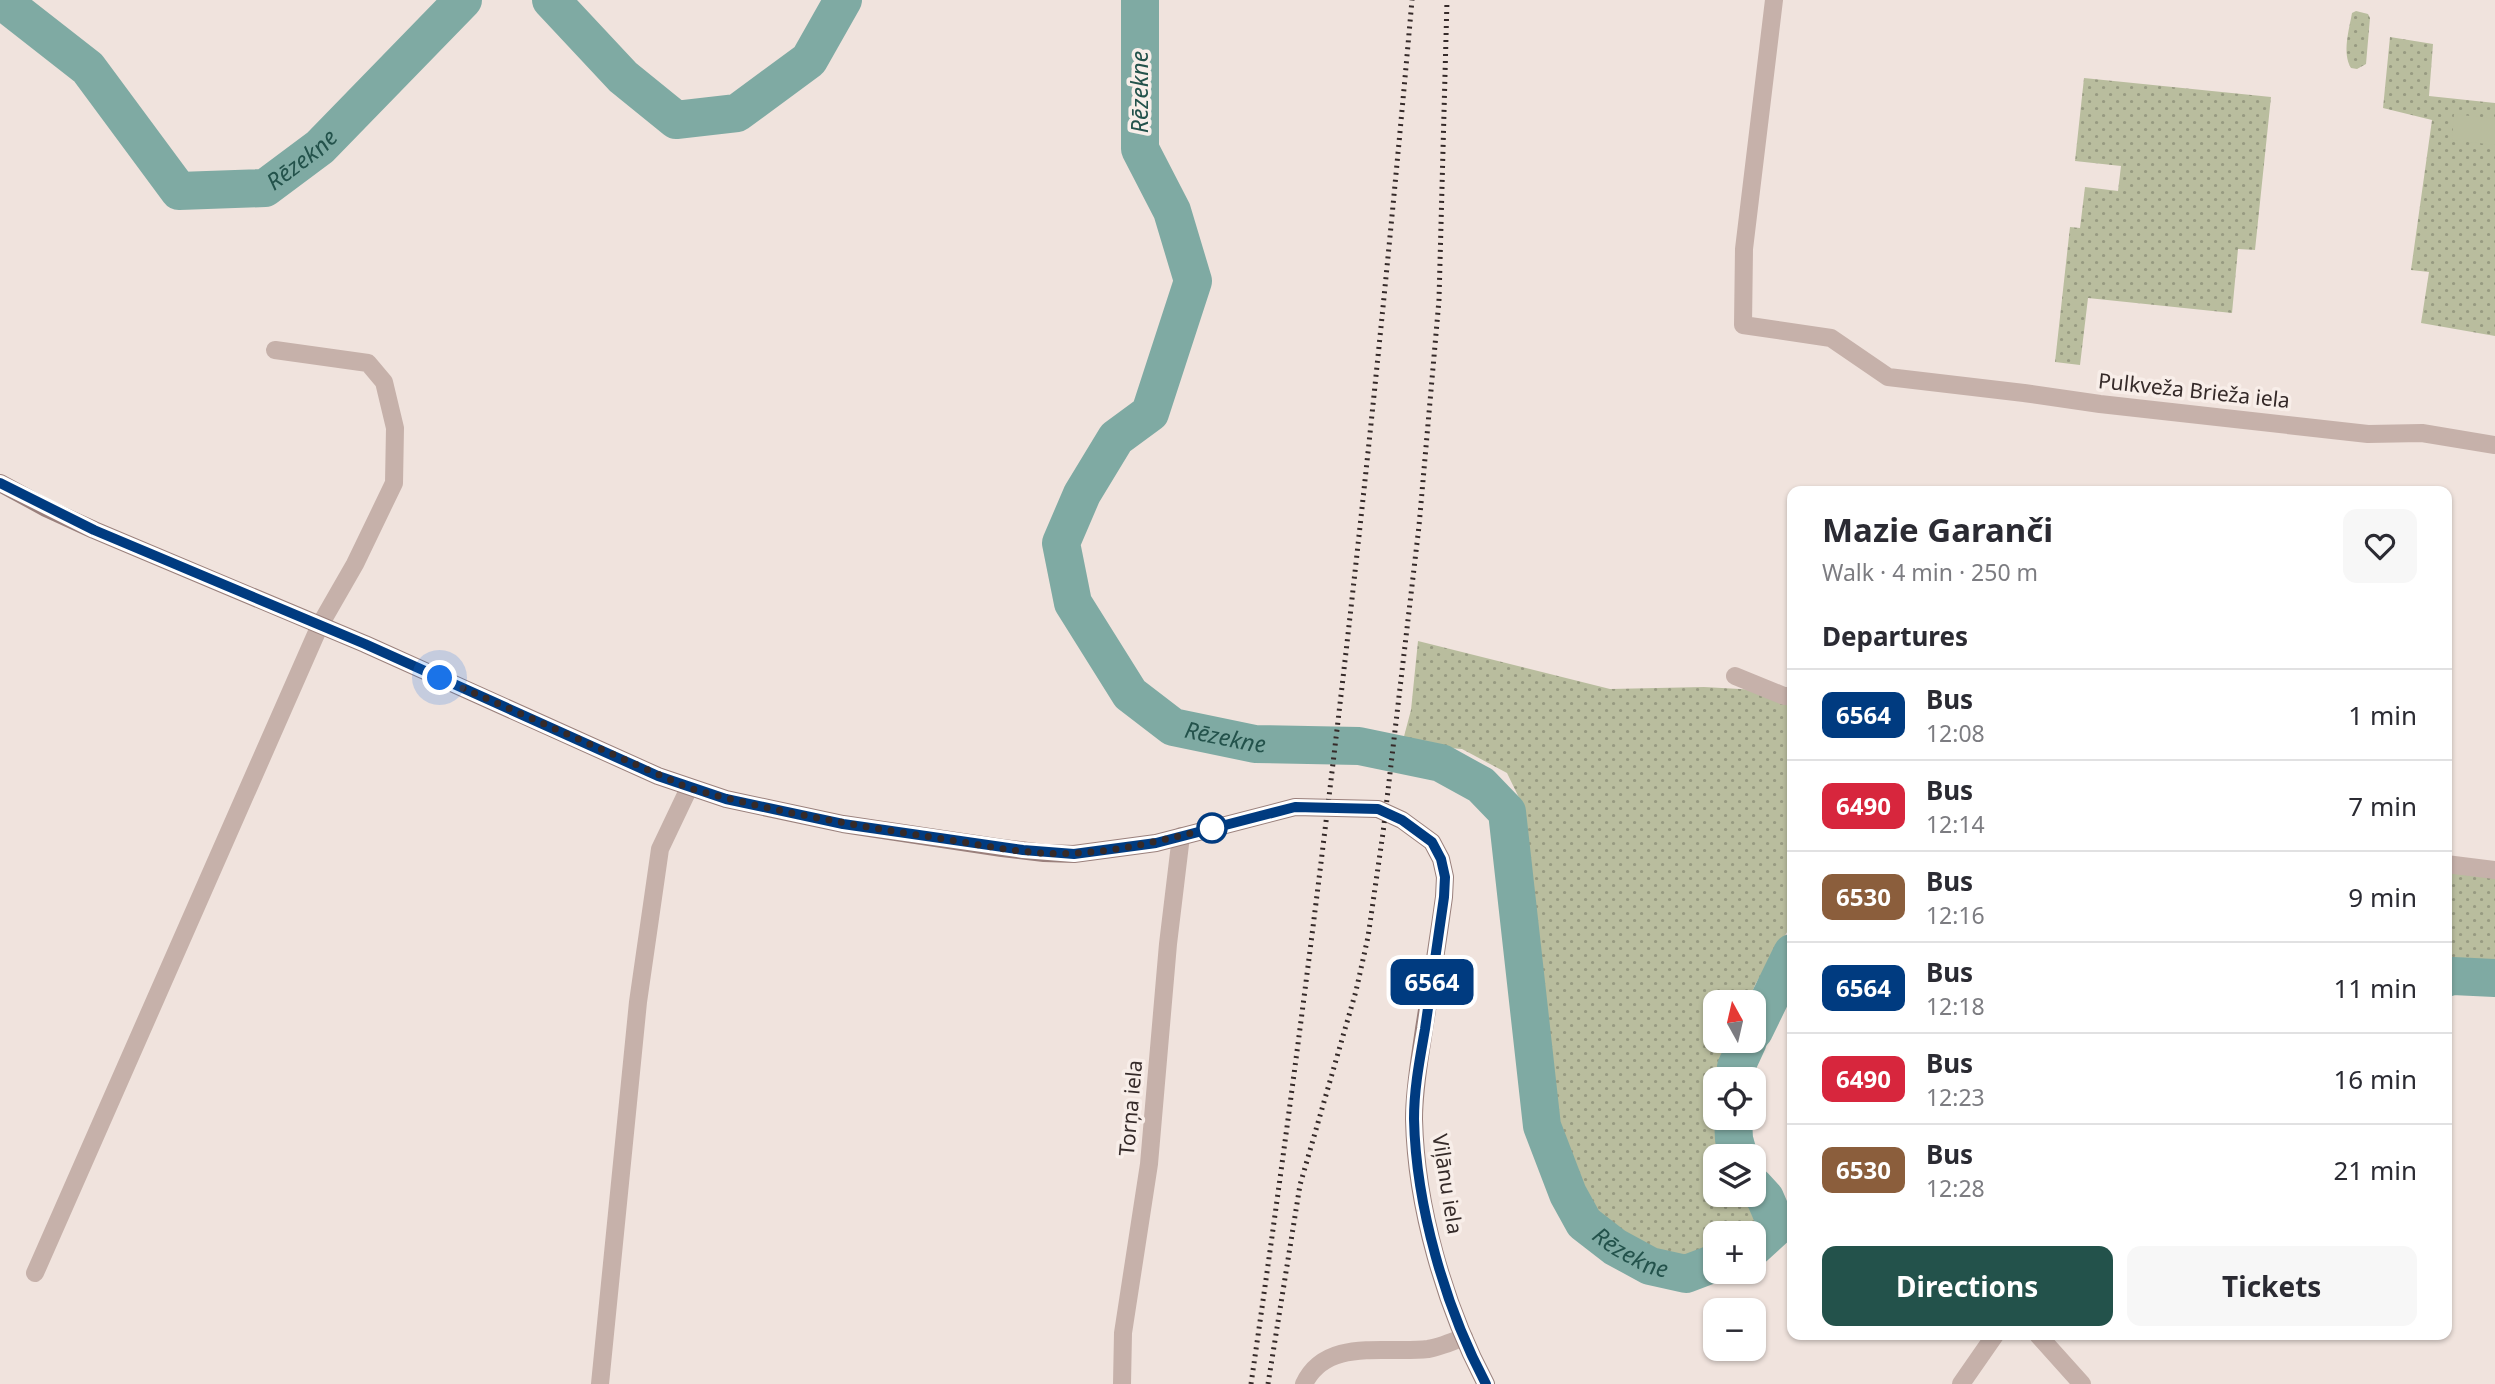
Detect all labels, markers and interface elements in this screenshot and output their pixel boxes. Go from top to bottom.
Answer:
water label: Rēzekne [1123,51,1155,133]
water label: Rēzekne [259,121,344,197]
street label: Pulkveža Brieža iela [2097,366,2291,414]
text: Mazie Garanči [1822,507,2053,552]
button: heart [2343,509,2417,583]
text: Walk · 4 min · 250 m [1822,556,2038,588]
text: Departures [1822,618,1968,654]
your location [422,660,457,695]
text: Bus [1926,681,1973,717]
text: 1 min [2348,697,2417,733]
text: 6564 [1836,698,1891,731]
water label: Rēzekne [1182,713,1266,759]
text: 12:08 [1926,717,1985,749]
text: Bus [1926,772,1973,808]
text: 7 min [2348,788,2417,824]
text: 6490 [1836,789,1891,822]
text: 12:14 [1926,808,1985,840]
unlabelled marker [1197,813,1227,843]
text: Bus [1926,863,1973,899]
text: 9 min [2348,879,2417,915]
text: 6530 [1836,880,1891,913]
text: 12:16 [1926,899,1985,931]
text: Bus [1926,954,1973,990]
line badge: 6564 [1383,959,1481,1005]
text: 6564 [1405,965,1459,998]
text: 11 min [2333,970,2417,1006]
text: 6564 [1836,971,1891,1004]
north arrow [1703,990,1766,1054]
map controls [1703,990,1766,1361]
text: 12:18 [1926,990,1985,1022]
text: Bus [1926,1045,1973,1081]
street label: Torņa iela [1112,1059,1148,1157]
text: 16 min [2333,1061,2417,1097]
text: 6490 [1836,1062,1891,1095]
button: locate [1703,1067,1766,1130]
text: 12:23 [1926,1081,1985,1113]
street label: Viļānu iela [1426,1132,1470,1236]
text: Bus [1926,1136,1973,1172]
button: layers [1703,1144,1766,1207]
text: 21 min [2333,1152,2417,1188]
text: 6530 [1836,1153,1891,1186]
text: 12:28 [1926,1172,1985,1204]
water label: Rēzekne [1587,1219,1671,1285]
button: + [1703,1221,1766,1284]
button: Directions [1822,1246,2113,1326]
button: Tickets [2127,1246,2417,1326]
button: − [1703,1298,1766,1361]

